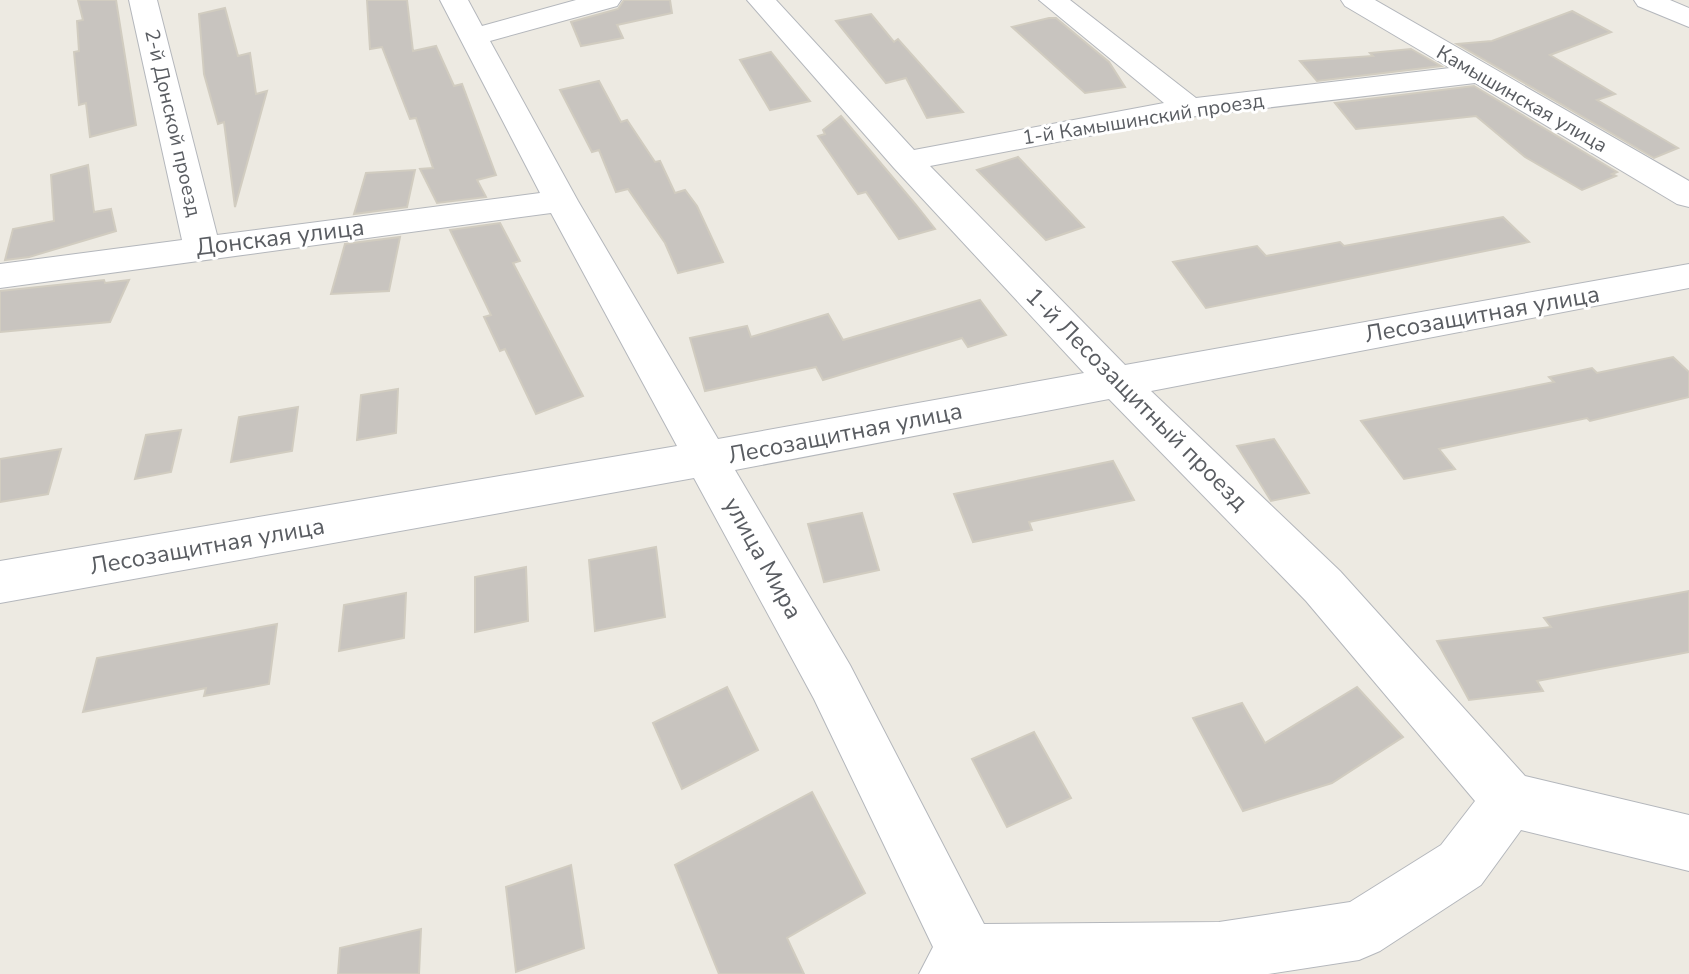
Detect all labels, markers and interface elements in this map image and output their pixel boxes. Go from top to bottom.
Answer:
street label: 2-й Донской проезд [138,27,208,220]
street label: Камышинская улица [1432,39,1612,159]
street label: 1-й Камышинский проезд [1020,87,1266,151]
street label: Донская улица [194,211,366,263]
street label: Лесозащитная улица [1362,278,1602,350]
street label: 1-й Лесозащитный проезд [1019,281,1255,517]
street label: Лесозащитная улица [725,395,965,471]
street label: улица Мира [716,491,810,625]
street label: Лесозащитная улица [87,510,327,582]

